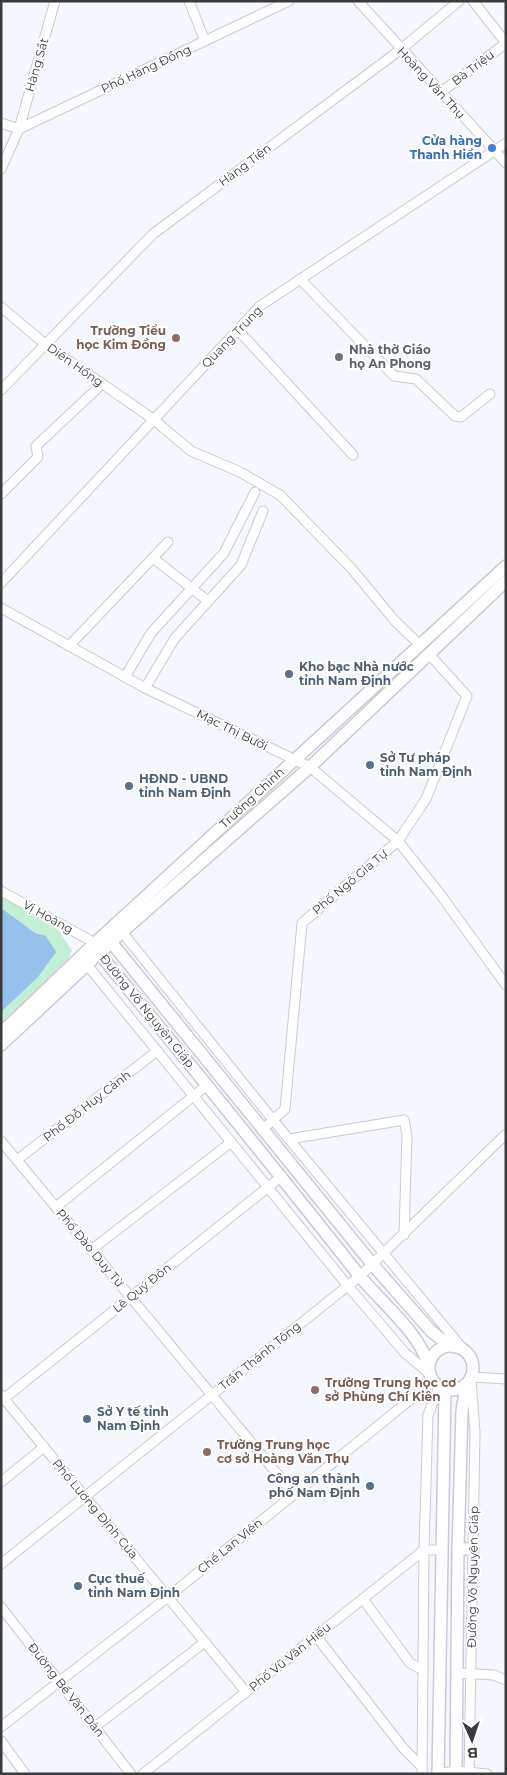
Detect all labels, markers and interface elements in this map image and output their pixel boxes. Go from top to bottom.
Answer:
street label: Hàng Sắt [22,36,51,94]
street label: Phố Hàng Đồng [98,41,193,96]
street label: Hoàng Văn Thụ [394,44,469,122]
street label: Bà Triệu [449,47,497,88]
place label: Cửa hàng Thanh Hiền [410,133,482,162]
street label: Hàng Tiện [216,140,274,189]
marker: Cửa hàng Thanh Hiền [486,142,498,154]
street label: Quang Trung [198,302,265,371]
place label: Trường Tiểu học Kim Đồng [76,323,166,352]
marker: Trường Tiểu học Kim Đồng [170,332,182,344]
street label: Diên Hồng [44,340,106,389]
place label: Nhà thờ Giáo họ An Phong [349,342,431,371]
marker: Nhà thờ Giáo họ An Phong [333,351,345,363]
place label: Kho bạc Nhà nước tỉnh Nam Định [299,659,414,688]
marker: Kho bạc Nhà nước tỉnh Nam Định [283,668,295,680]
street label: Mạc Thị Bưởi [194,706,270,753]
place label: Sở Tư pháp tỉnh Nam Định [380,750,472,779]
marker: Sở Tư pháp tỉnh Nam Định [364,759,376,771]
street label: Trường Chinh [216,764,287,831]
place label: HĐND - UBND tỉnh Nam Định [139,771,231,800]
marker: HĐND - UBND tỉnh Nam Định [123,780,135,792]
street label: Phố Ngô Gia Tự [309,846,390,917]
street label: Vị Hoàng [20,897,76,936]
street label: Đường Võ Nguyên Giáp [97,951,198,1071]
street label: Phố Đỗ Huy Cảnh [40,1067,134,1145]
street label: Phố Đào Duy Từ [53,1205,127,1290]
street label: Lê Quý Đôn [109,1260,174,1316]
street label: Trần Thánh Tông [216,1318,304,1393]
place label: Trường Trung học cơ sở Phùng Chí Kiên [325,1375,456,1404]
marker: Trường Trung học cơ sở Phùng Chí Kiên [309,1384,321,1396]
place label: Sở Y tế tỉnh Nam Định [97,1404,169,1433]
marker: Sở Y tế tỉnh Nam Định [81,1413,93,1425]
place label: Trường Trung học cơ sở Hoàng Văn Thụ [217,1437,349,1466]
marker: Trường Trung học cơ sở Hoàng Văn Thụ [201,1446,213,1458]
street label: Phố Lương Định Của [49,1456,141,1561]
place label: Công an thành phố Nam Định [267,1471,360,1500]
marker: Công an thành phố Nam Định [364,1480,376,1492]
street label: Đường Võ Nguyên Giáp [464,1506,481,1648]
street label: Chế Lan Viên [194,1515,265,1576]
place label: Cục thuế tỉnh Nam Định [88,1571,180,1600]
marker: Cục thuế tỉnh Nam Định [72,1580,84,1592]
street label: Phố Vũ Văn Hiếu [246,1619,334,1694]
street label: Đường Bế Văn Đàn [25,1640,108,1740]
north arrow [447,1715,497,1765]
text: B [467,1744,479,1762]

